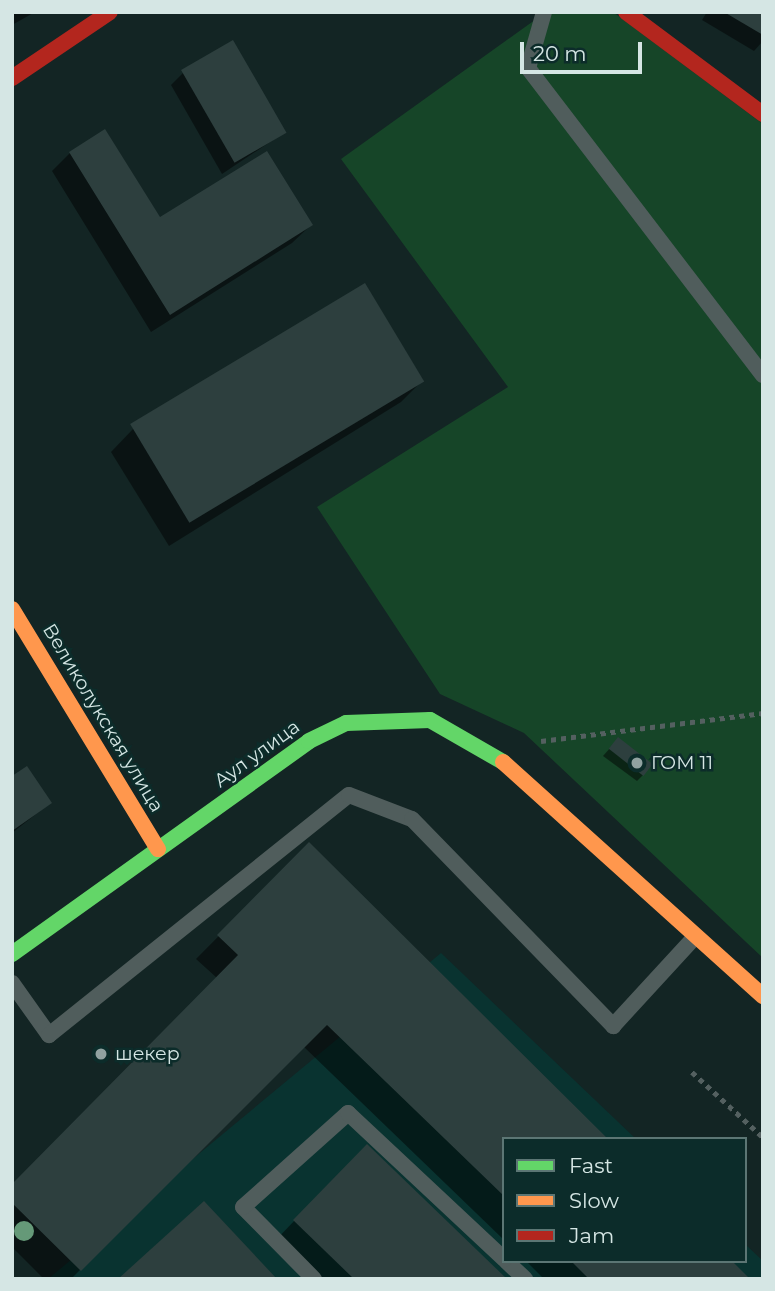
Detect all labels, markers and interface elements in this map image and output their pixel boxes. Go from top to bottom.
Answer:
scale bar [523,28,646,72]
text: 20 m [533,41,587,66]
street label: Великолукская улица [38,620,168,816]
street label: Аул улица [210,715,304,793]
place label: ГОМ 11 [651,752,713,774]
marker: ГОМ 11 [629,755,645,771]
place label: шекер [115,1043,180,1065]
marker: шекер [93,1046,109,1062]
legend [502,1137,747,1263]
text: Fast [569,1153,613,1178]
text: Slow [569,1188,619,1213]
text: Jam [569,1223,614,1248]

